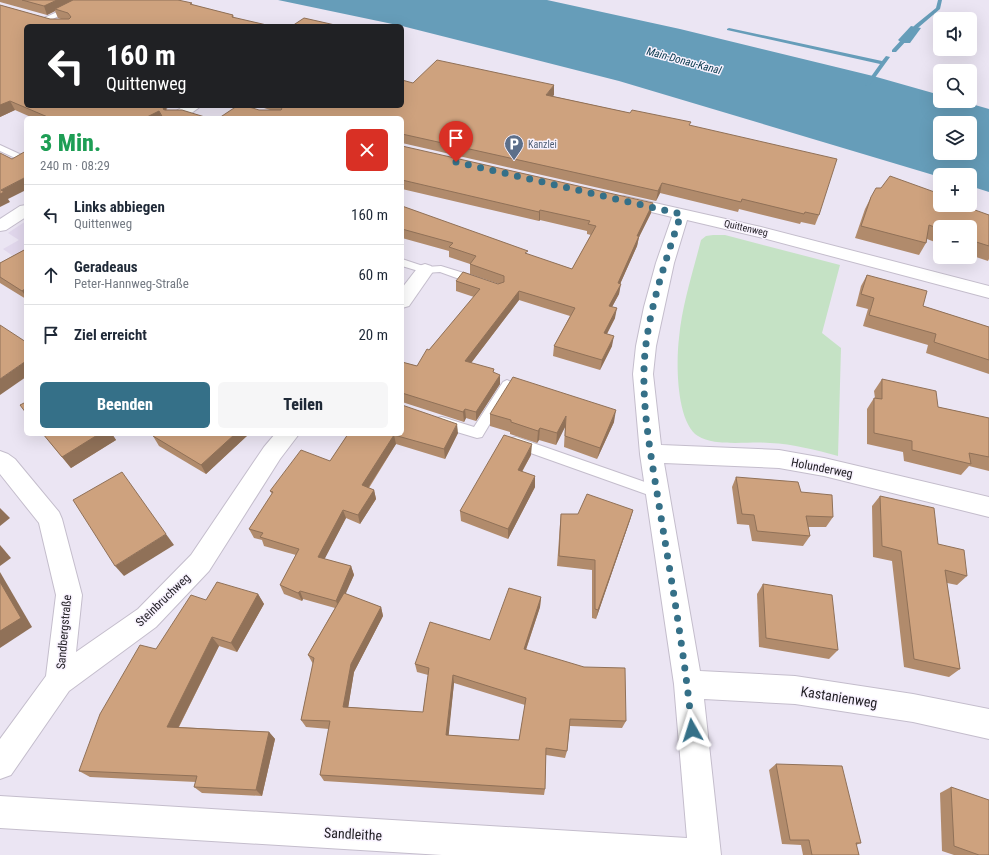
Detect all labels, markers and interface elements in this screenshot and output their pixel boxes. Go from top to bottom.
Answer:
map controls [933,12,977,264]
button: sound [933,12,977,56]
text: 160 m [106,39,176,72]
icon: left [40,40,92,92]
water label: Main-Donau-Kanal [645,45,723,77]
button: search [933,64,977,108]
text: Quittenweg [106,73,186,94]
button: layers [933,116,977,160]
pin [439,121,473,162]
icon: arrive [445,127,467,149]
text: 3 Min. [40,129,101,157]
button: close [346,129,388,171]
parking icon: Kanzlei [503,133,525,161]
place label: Kanzlei [528,139,557,150]
text: 240 m · 08:29 [40,158,110,173]
button: + [933,168,977,212]
text: Links abbiegen [74,198,165,216]
icon: left [40,204,62,226]
text: 160 m [351,206,388,224]
text: Quittenweg [74,216,132,231]
street label: Quittenweg [723,218,769,238]
button: − [933,220,977,264]
text: Geradeaus [74,258,138,276]
icon: ahead [40,264,62,286]
text: 60 m [358,266,388,284]
text: Peter-Hannweg-Straße [74,276,189,291]
icon: arrive [40,324,62,346]
text: Ziel erreicht [74,326,147,344]
text: 20 m [358,326,388,344]
button: Beenden [40,382,210,428]
button: Teilen [218,382,388,428]
street label: Holunderweg [790,455,854,481]
street label: Steinbruchweg [133,571,193,629]
street label: Sandbergstraße [54,594,74,670]
street label: Kastanienweg [799,683,879,711]
position arrow [671,709,713,751]
street label: Sandleithe [324,824,383,844]

